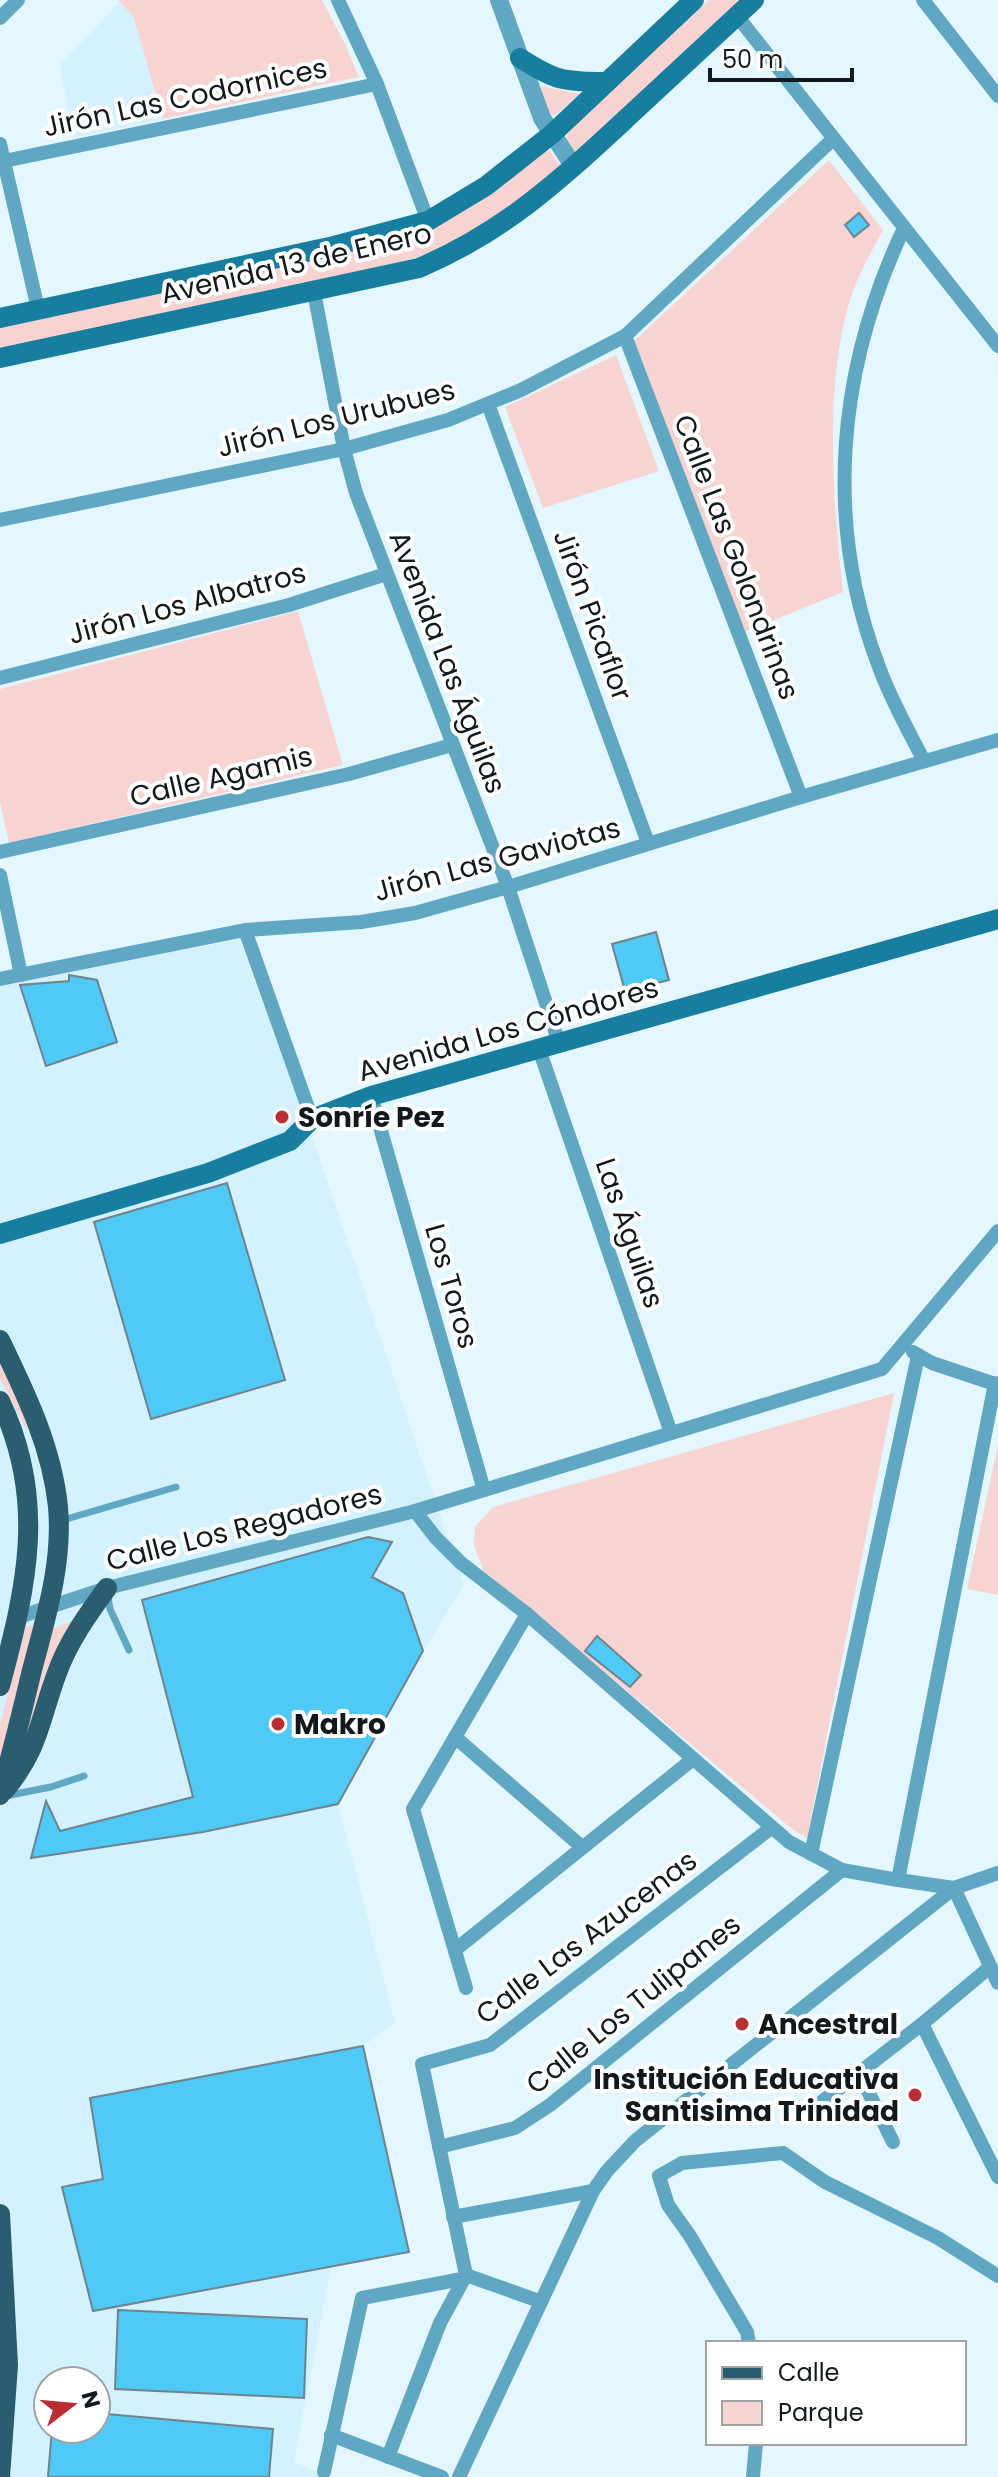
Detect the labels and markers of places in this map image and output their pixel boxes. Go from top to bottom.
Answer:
place label: Sonríe Pez [298,1098,445,1137]
marker: Sonríe Pez [273,1108,291,1126]
place label: Makro [294,1705,386,1744]
marker: Makro [269,1715,287,1733]
place label: Ancestral [758,2005,898,2044]
marker: Ancestral [733,2015,751,2033]
place label: Institución Educativa Santisima Trinidad [593,2060,899,2131]
marker: Institución Educativa Santisima Trinidad [906,2086,924,2104]

